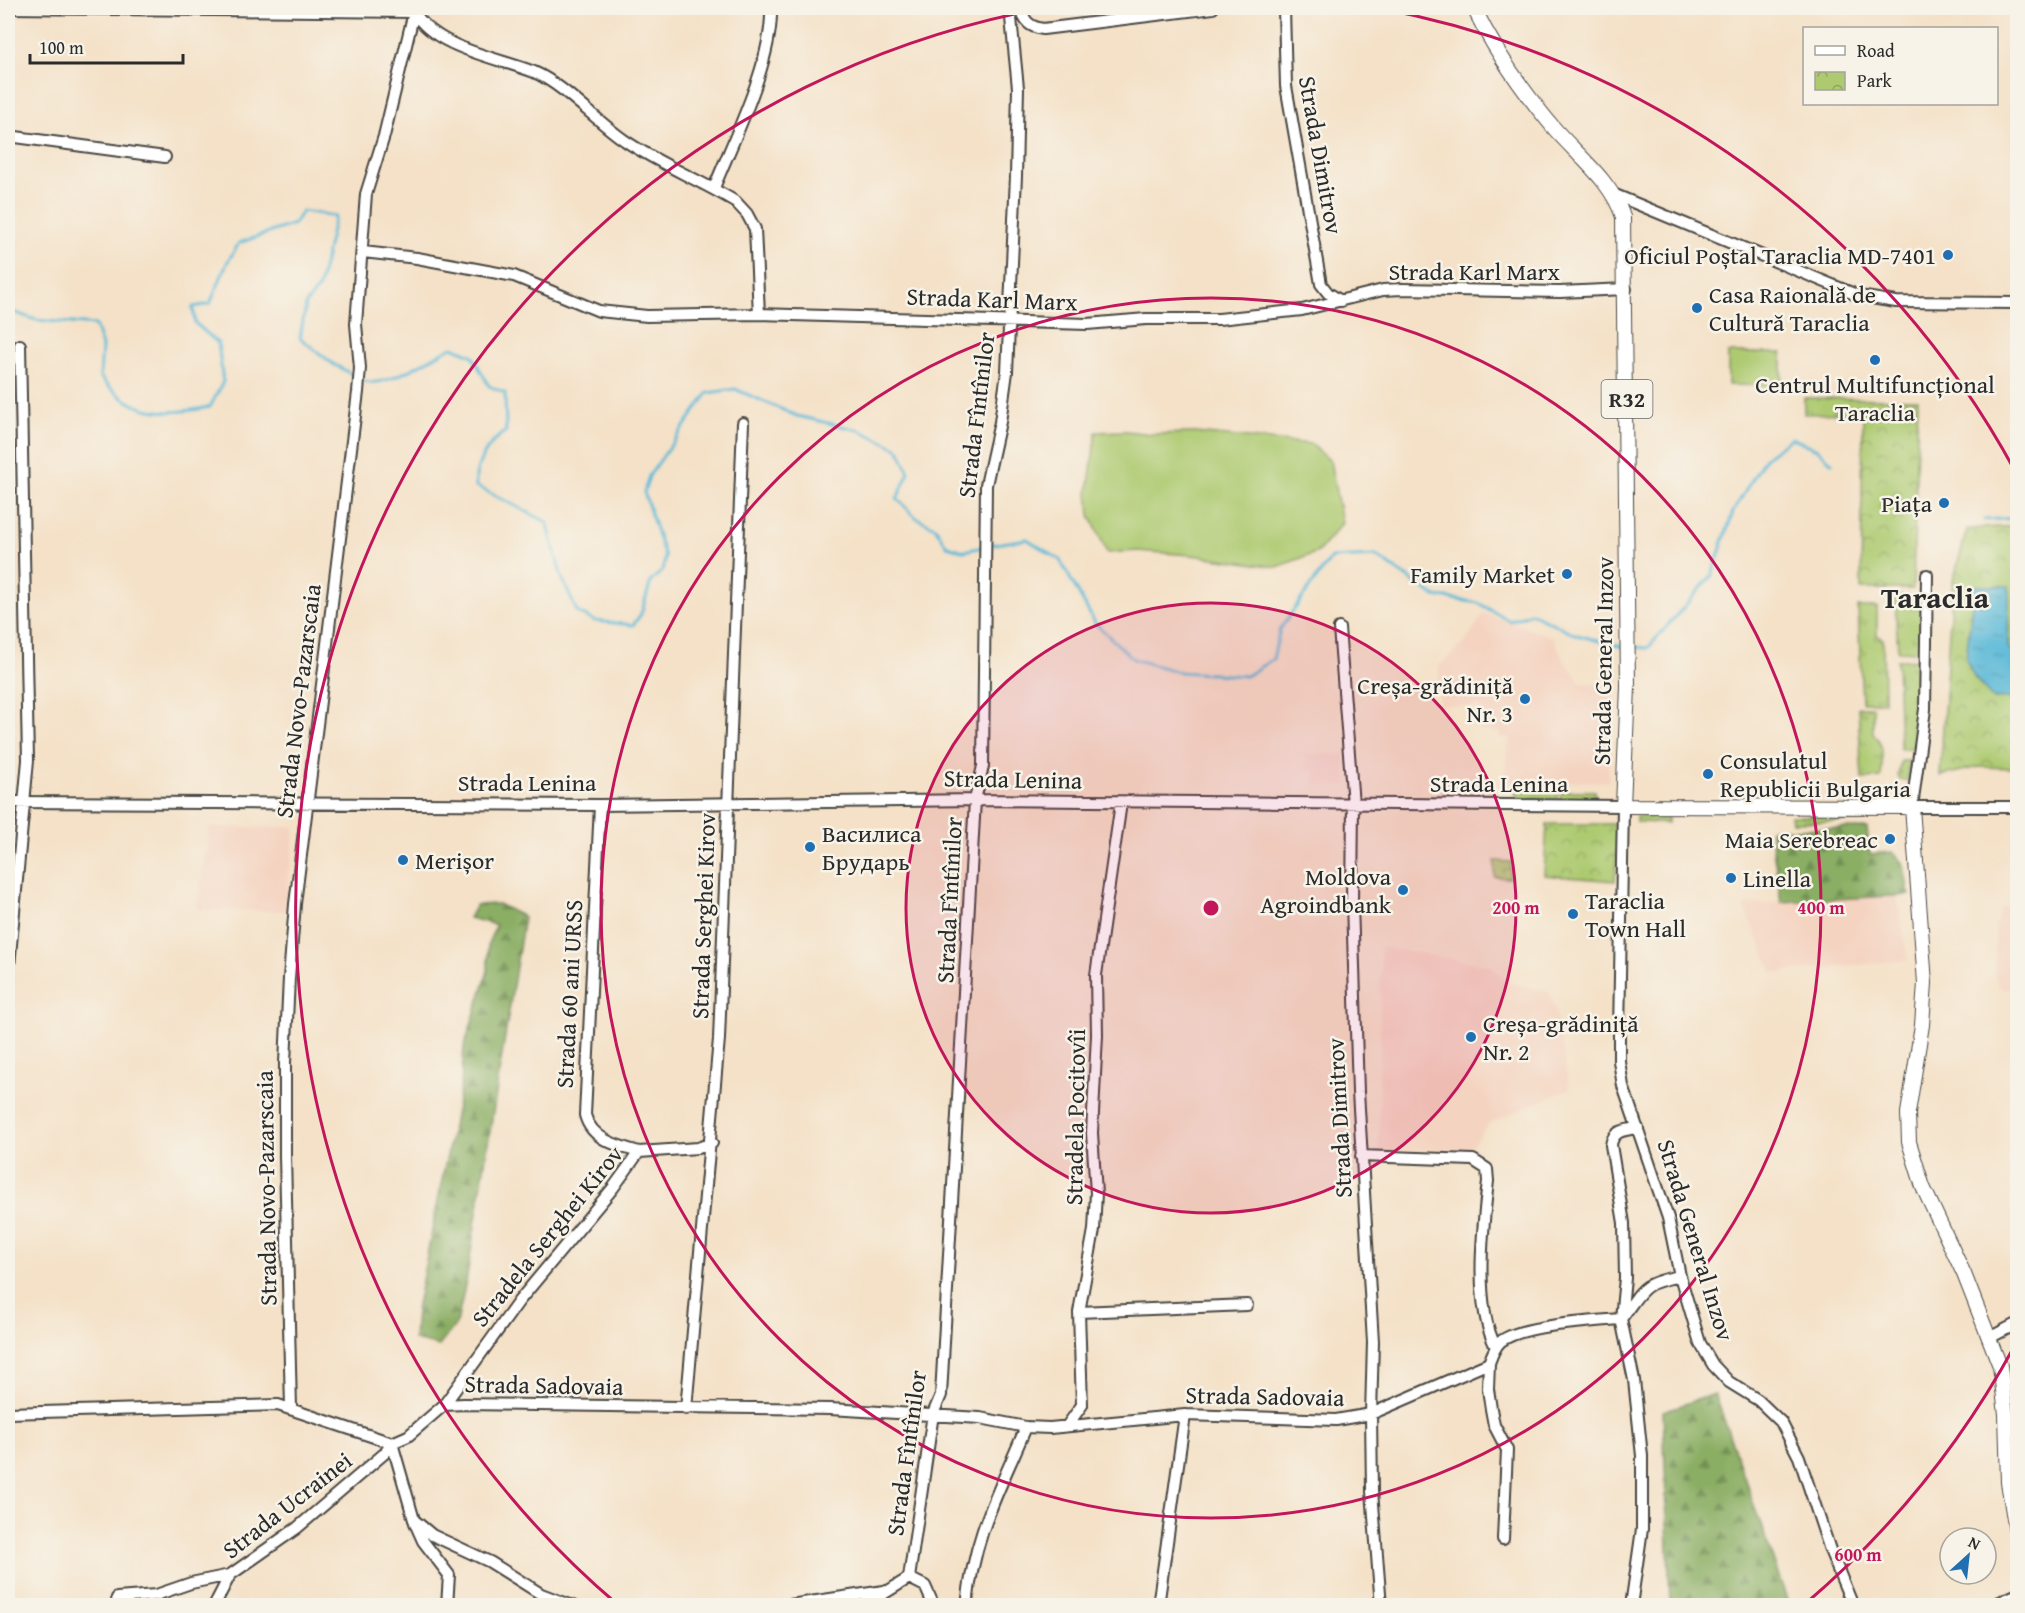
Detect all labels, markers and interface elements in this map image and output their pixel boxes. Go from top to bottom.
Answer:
scale bar [30,27,183,65]
legend [1803,27,1998,105]
text: 100 m [39,34,84,61]
text: Road [1857,37,1895,64]
text: Park [1857,67,1893,94]
street label: Strada Dimitrov [1290,73,1352,237]
place label: Oficiul Poștal Taraclia MD-7401 [1624,238,1936,273]
marker: Oficiul Poștal Taraclia MD-7401 [1941,248,1955,262]
street label: Strada Karl Marx [1388,254,1560,289]
place label: Casa Raională de Cultură Taraclia [1709,277,1876,340]
street label: Strada Karl Marx [906,279,1079,320]
marker: Casa Raională de Cultură Taraclia [1690,301,1704,315]
street label: Strada Fîntînilor [948,330,1004,500]
marker: Centrul Multifuncțional Taraclia [1868,353,1882,367]
place label: Centrul Multifuncțional Taraclia [1755,367,1995,430]
road number: R32 [1602,380,1652,418]
place label: Piața [1881,486,1933,521]
marker: Piața [1937,496,1951,510]
street label: Strada General Inzov [1584,556,1622,766]
place label: Family Market [1410,557,1556,592]
marker: Family Market [1560,567,1574,581]
district label: Taraclia [1881,575,1990,619]
street label: Strada Novo-Pazarscaia [266,581,330,820]
place label: Creșa-grădiniță Nr. 3 [1357,668,1514,731]
marker: Creșa-grădiniță Nr. 3 [1518,692,1532,706]
place label: Consulatul Republicii Bulgaria [1720,743,1912,806]
street label: Strada Lenina [943,760,1083,798]
street label: Strada Lenina [458,765,597,800]
street label: Strada Lenina [1430,766,1569,801]
marker: Consulatul Republicii Bulgaria [1701,767,1715,781]
street label: Strada Serghei Kirov [682,812,724,1020]
place label: Василиса Брударь [822,816,922,879]
street label: Strada Fîntînilor [927,816,971,984]
place label: Maia Serebreac [1725,822,1878,857]
marker: Maia Serebreac [1883,832,1897,846]
marker: Василиса Брударь [803,840,817,854]
place label: Merișor [415,843,494,878]
marker: Merișor [396,853,410,867]
place label: Moldova Agroindbank [1260,859,1392,922]
place label: Linella [1743,861,1812,896]
marker: Linella [1724,871,1738,885]
marker: Moldova Agroindbank [1396,883,1410,897]
place label: Taraclia Town Hall [1585,883,1686,946]
text: 200 m [1492,894,1540,921]
text: 400 m [1797,894,1845,921]
centre of rings [1201,898,1221,918]
street label: Strada 60 ani URSS [547,899,591,1089]
marker: Taraclia Town Hall [1566,907,1580,921]
place label: Creșa-grădiniță Nr. 2 [1483,1006,1639,1069]
street label: Stradela Pocitovîi [1056,1028,1094,1206]
marker: Creșa-grădiniță Nr. 2 [1464,1030,1478,1044]
street label: Strada Dimitrov [1317,1037,1361,1199]
street label: Strada Novo-Pazarscaia [246,1069,286,1306]
street label: Strada General Inzov [1649,1135,1743,1345]
street label: Stradela Serghei Kirov [463,1138,631,1334]
street label: Strada Sadovaia [464,1366,625,1404]
street label: Strada Fîntînilor [877,1368,935,1538]
street label: Strada Sadovaia [1185,1377,1346,1415]
street label: Strada Ucrainei [215,1443,360,1567]
north arrow [1938,1526,1998,1586]
text: N [1965,1530,1985,1556]
text: 600 m [1834,1541,1882,1568]

